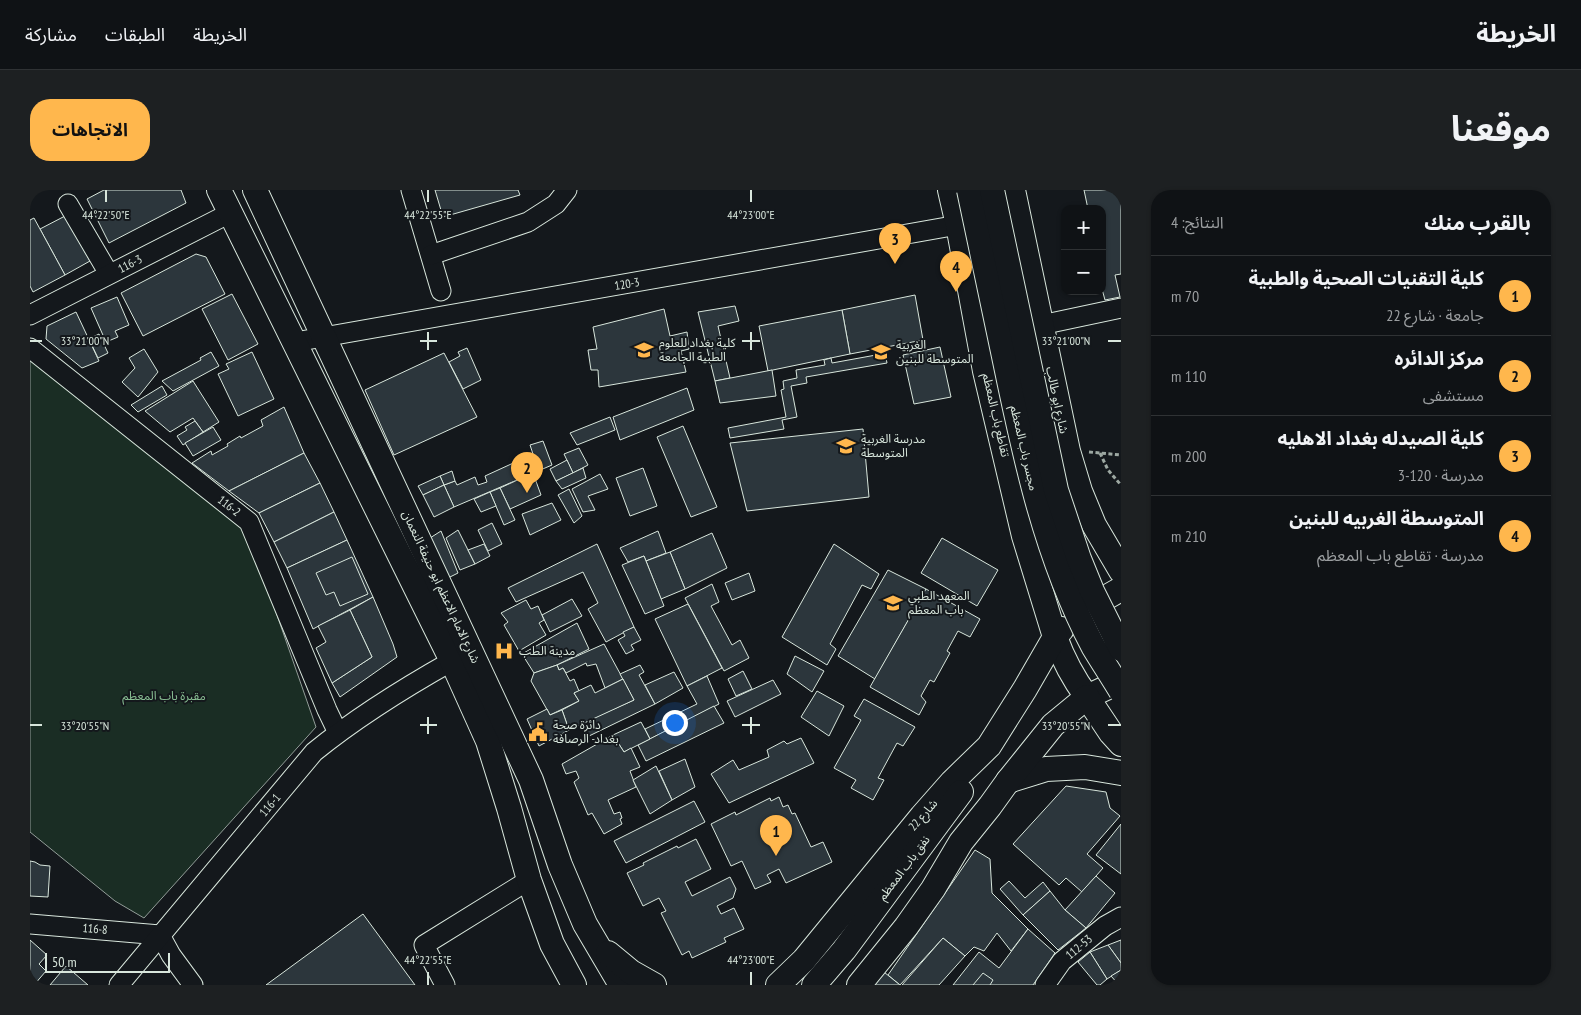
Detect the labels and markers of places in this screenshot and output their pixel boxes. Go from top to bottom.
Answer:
pin: 3 [879,223,911,264]
pin: 4 [940,251,972,292]
place label: كلية بغداد للعلوم الطبية الجامعة [659,335,736,364]
place label: الغربية المتوسطة للبنين [896,337,974,366]
school or university icon: كلية بغداد للعلوم الطبية الجامعة [633,339,655,361]
school or university icon: الغربية المتوسطة للبنين [870,341,892,363]
place label: مدرسة الغربية المتوسطة [861,431,926,460]
school or university icon: مدرسة الغربية المتوسطة [835,435,857,457]
pin: 2 [511,452,543,493]
place label: المعهد الطبي باب المعظم [908,588,970,619]
school or university icon: المعهد الطبي باب المعظم [882,592,904,614]
hospital icon: مدينة الطب [493,640,515,662]
place label: مدينة الطب [519,643,575,658]
place label: دائرة صحة بغداد- الرصافة [553,717,619,746]
public building icon: دائرة صحة بغداد- الرصافة [527,721,549,743]
pin: 1 [760,815,792,856]

